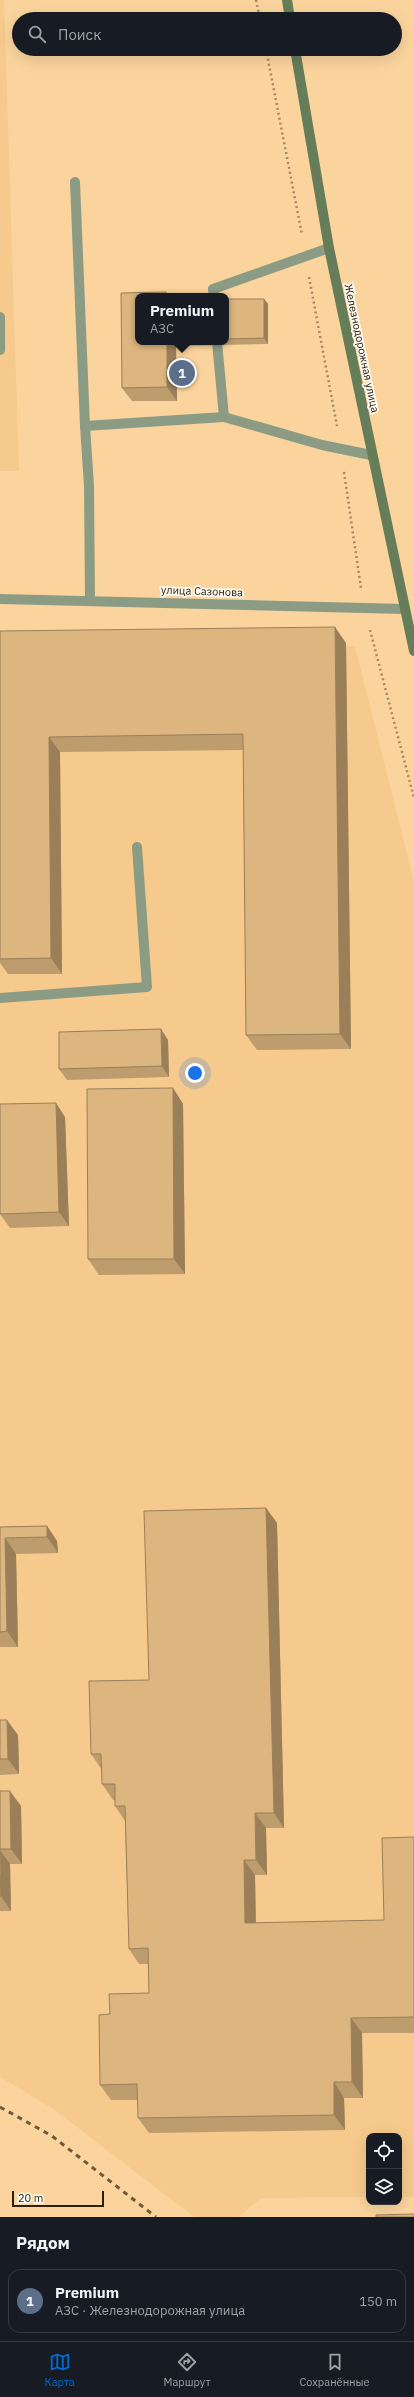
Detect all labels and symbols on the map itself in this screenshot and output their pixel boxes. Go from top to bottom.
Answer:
street label: Железнодорожная улица [341,282,383,414]
pin: 1 [169,358,195,388]
street label: улица Сазонова [161,583,243,599]
your location [185,1063,205,1083]
scale bar [12,2189,104,2208]

